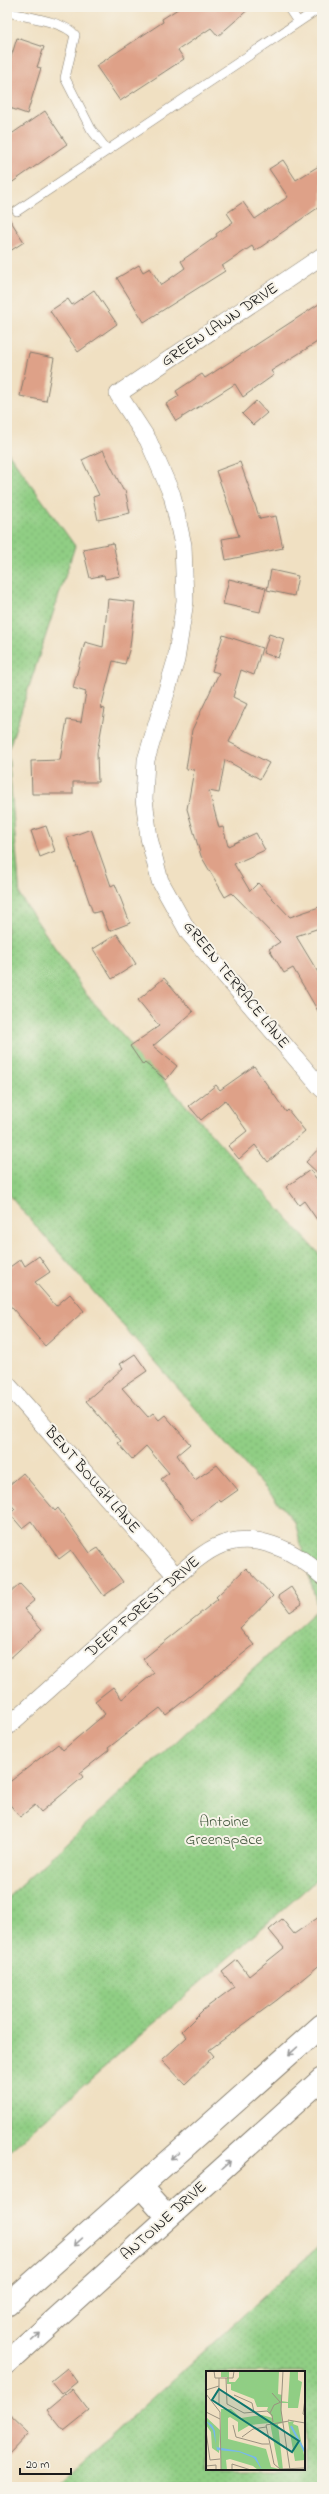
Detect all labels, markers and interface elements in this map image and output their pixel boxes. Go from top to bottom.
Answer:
street label: GREEN LAWN DRIVE [157,277,283,373]
street label: GREEN TERRACE LANE [177,916,295,1054]
street label: BENT BOUGH LANE [38,1420,145,1539]
street label: DEEP FOREST DRIVE [80,1550,205,1664]
park label: Antoine Greenspace [186,1810,263,1852]
one-way arrow [288,2046,298,2055]
one-way arrow [170,2151,180,2161]
one-way arrow [221,2161,231,2170]
street label: ANTOINE DRIVE [115,2176,213,2266]
one-way arrow [73,2238,83,2247]
one-way arrow [31,2332,41,2342]
inset map [206,2371,305,2470]
scale bar [20,2450,71,2476]
text: 20 m [26,2456,49,2474]

